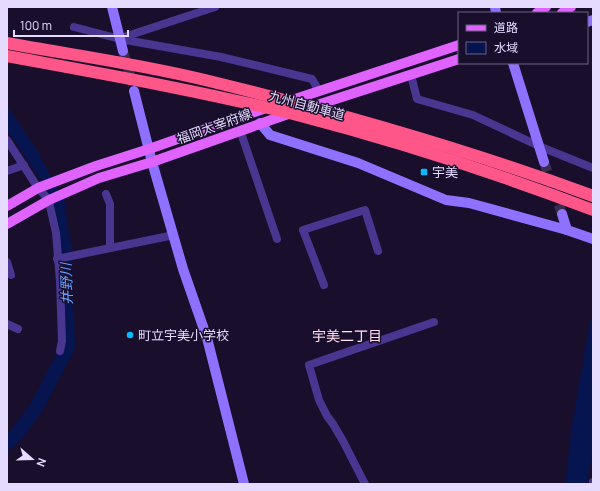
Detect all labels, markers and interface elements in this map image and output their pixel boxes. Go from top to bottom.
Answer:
scale bar [14,12,128,38]
legend [458,12,588,64]
text: 100 m [20,17,52,34]
text: 道路 [494,19,518,36]
text: 水域 [494,39,518,56]
street label: 九州自動車道 [267,86,347,124]
street label: 福岡太宰府線 [174,104,254,148]
place label: 宇美 [432,163,458,181]
marker: 宇美 [419,167,429,177]
water label: 井野川 [56,261,76,305]
place label: 町立宇美小学校 [138,326,229,344]
district label: 宇美二丁目 [312,326,382,345]
marker: 町立宇美小学校 [125,330,135,340]
north arrow [12,439,52,479]
text: N [33,456,50,469]

